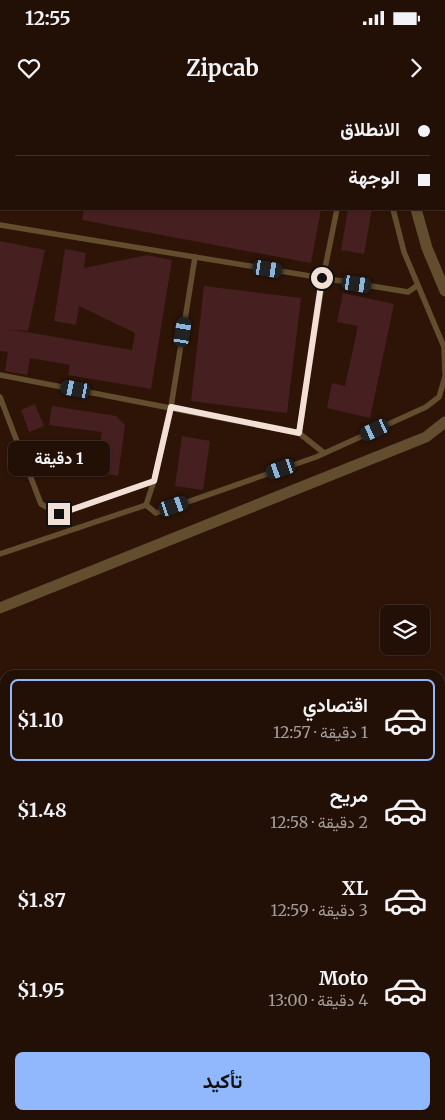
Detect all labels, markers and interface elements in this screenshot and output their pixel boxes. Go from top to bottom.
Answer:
text: 12:55 [25,6,71,30]
icon: heart [15,54,43,82]
text: Zipcab [186,54,259,82]
icon: forward [402,54,430,82]
text: الانطلاق [340,117,400,141]
text: الوجهة [348,165,400,189]
car [252,259,283,279]
route start [311,267,333,289]
car [341,274,372,294]
car [173,316,192,348]
car [59,379,92,399]
car [358,417,391,443]
callout: 1 دقيقة [8,442,110,476]
text: 1 دقيقة [35,448,83,468]
car [264,457,297,481]
car [157,494,190,518]
route end [48,503,70,525]
map controls [380,605,430,655]
button: layers [380,605,430,655]
text: اقتصادي [303,693,368,717]
icon: car [383,698,428,743]
text: $1.10 [17,708,64,732]
text: 1 دقيقة · 12:57 [273,722,368,742]
text: مريح [330,783,368,807]
icon: car [383,788,428,833]
text: $1.48 [17,798,67,822]
text: 2 دقيقة · 12:58 [270,812,368,832]
text: XL [342,876,368,900]
icon: car [383,878,428,923]
text: $1.87 [17,888,66,912]
text: 3 دقيقة · 12:59 [270,900,368,920]
text: Moto [319,966,368,990]
icon: car [383,968,428,1013]
text: $1.95 [17,978,65,1002]
text: 4 دقيقة · 13:00 [268,990,368,1010]
button: تأكيد [15,1052,430,1110]

